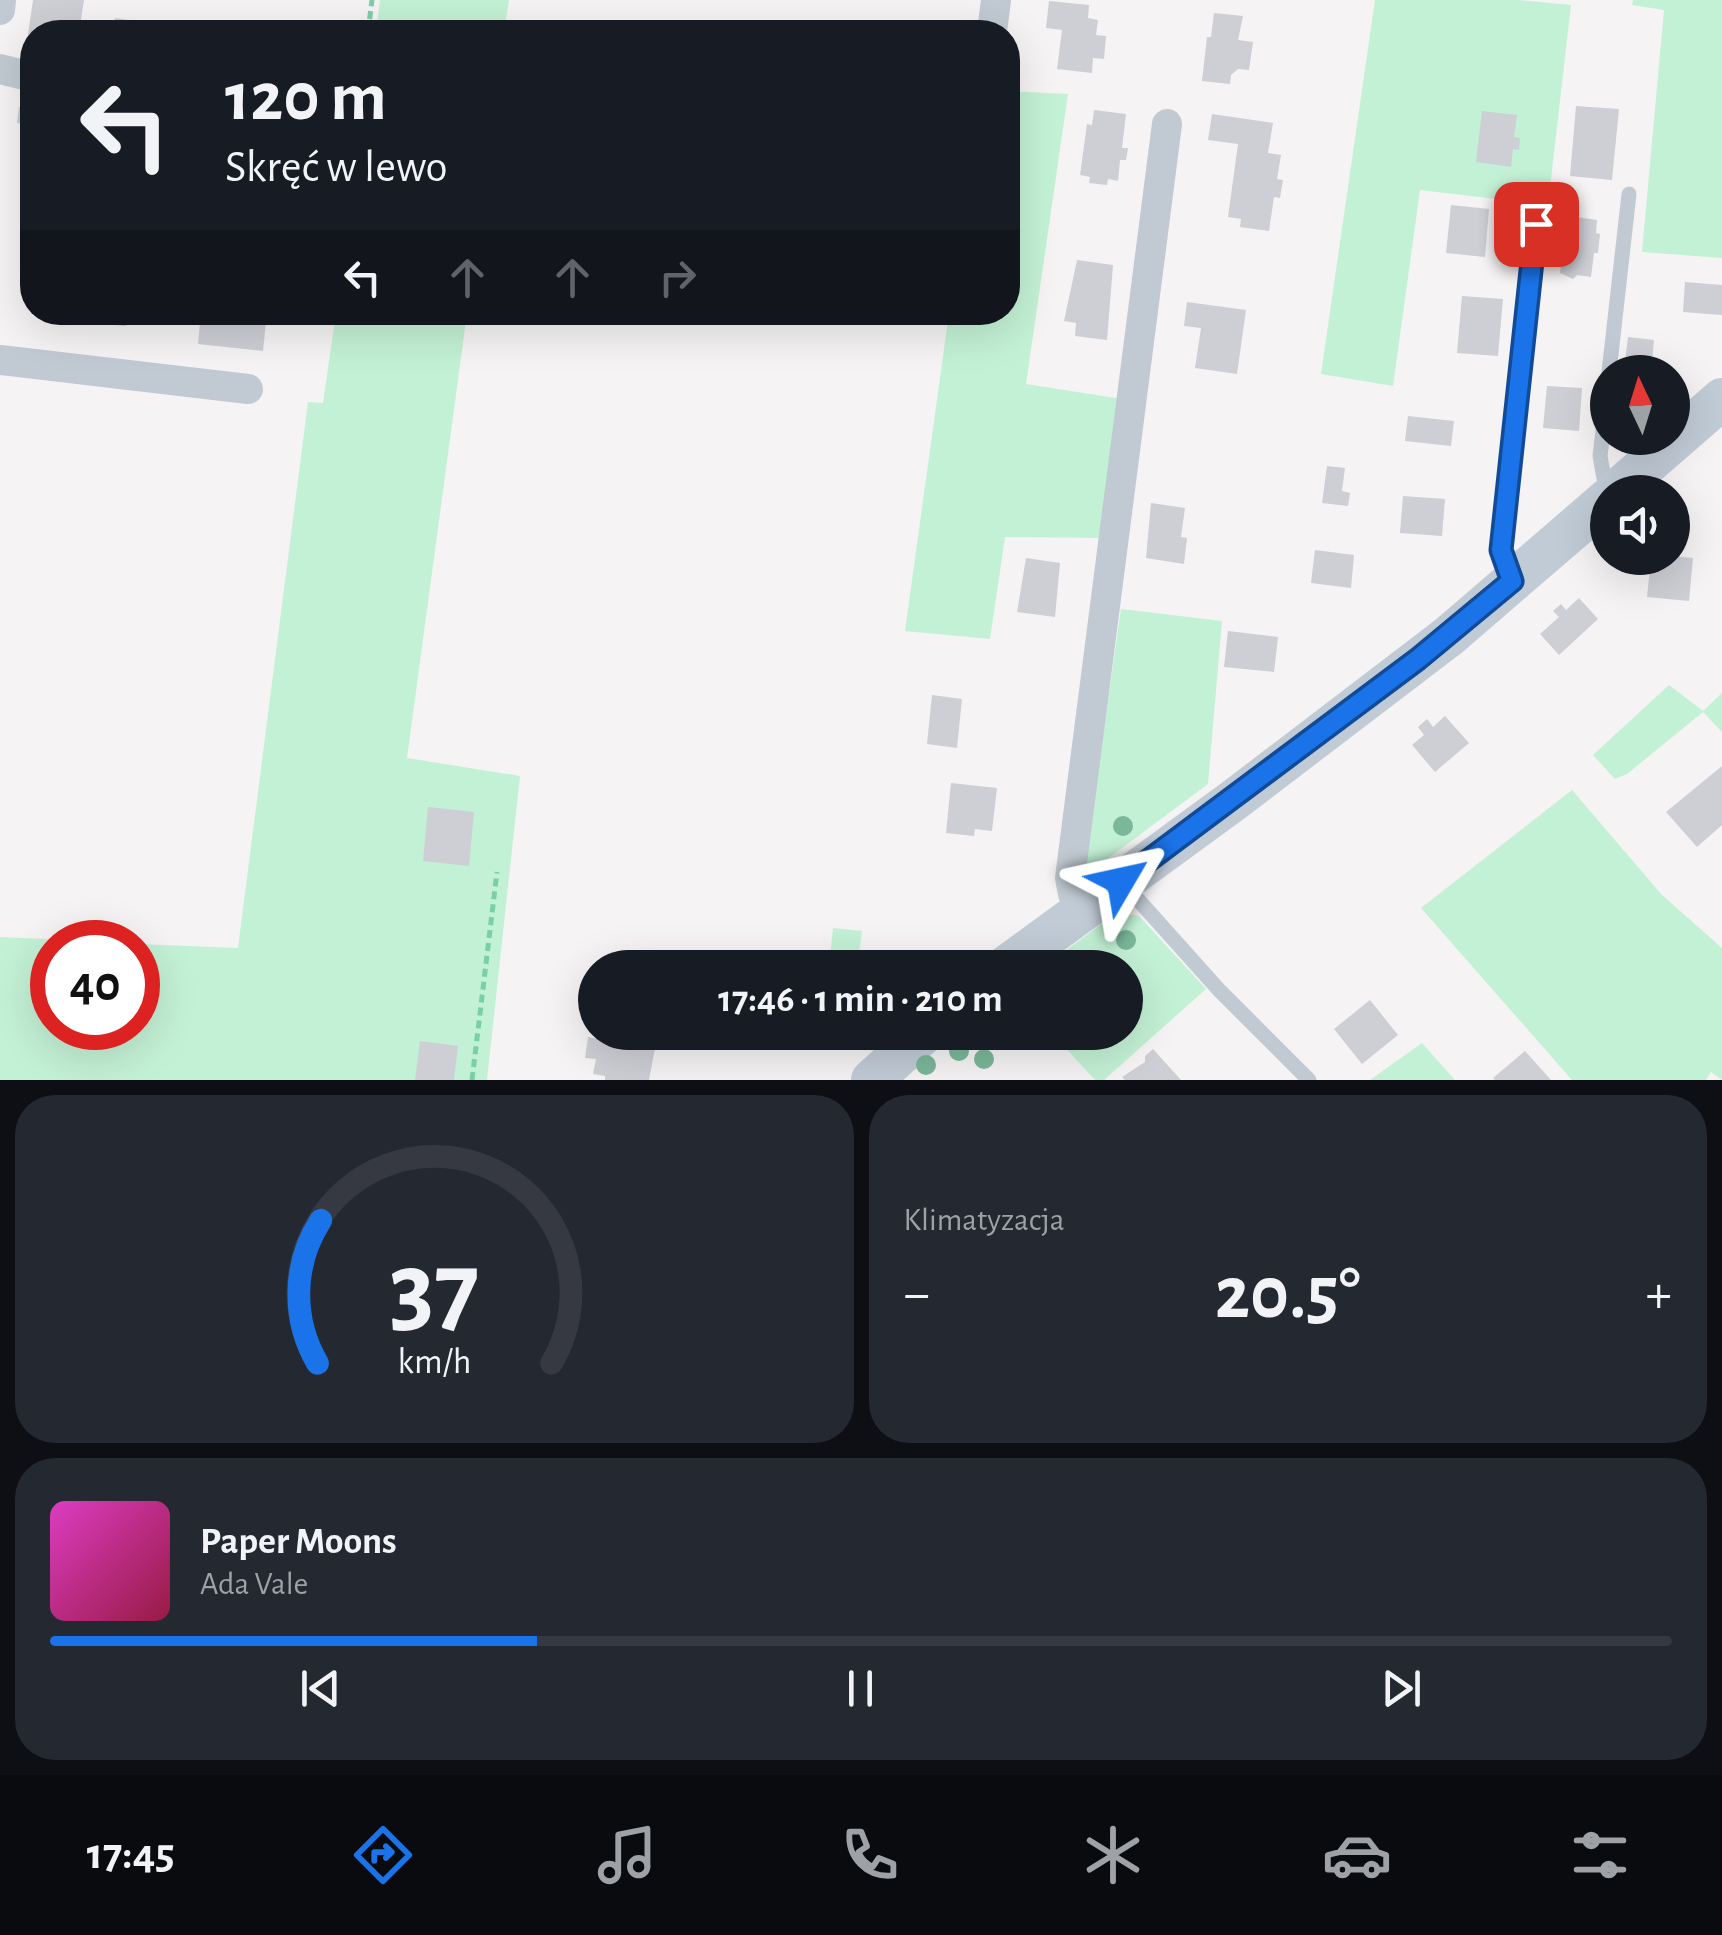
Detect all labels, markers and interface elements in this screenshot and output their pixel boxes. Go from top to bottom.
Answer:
icon: left [60,60,190,190]
text: 120 m [225,63,387,133]
text: Skręć w lewo [225,145,448,190]
pin [1494,182,1579,267]
icon: arrive [1509,197,1564,252]
icon: left [335,250,390,305]
icon: ahead [440,250,495,305]
icon: ahead [545,250,600,305]
icon: right [650,250,705,305]
north arrow [1590,355,1690,455]
map controls [1590,355,1690,575]
button: sound [1590,475,1690,575]
position arrow [1069,829,1173,933]
speed limit sign: 40 [30,920,160,1050]
text: 17:46 · 1 min · 210 m [718,981,1003,1019]
text: Klimatyzacja [904,1204,1064,1236]
text: 37 [389,1238,479,1342]
text: 20.5° [1215,1257,1361,1332]
text: − [904,1267,930,1322]
text: + [1646,1267,1672,1322]
text: km/h [397,1344,471,1380]
text: Paper Moons [200,1523,397,1561]
text: Ada Vale [200,1568,308,1600]
icon: previous [293,1661,348,1716]
icon: pause [833,1661,888,1716]
icon: next [1374,1661,1429,1716]
icon: directions [348,1820,418,1890]
icon: music [592,1820,662,1890]
icon: phone [835,1820,905,1890]
icon: climate [1078,1820,1148,1890]
icon: car [1322,1820,1392,1890]
icon: filters [1565,1820,1635,1890]
text: 17:45 [87,1832,175,1877]

